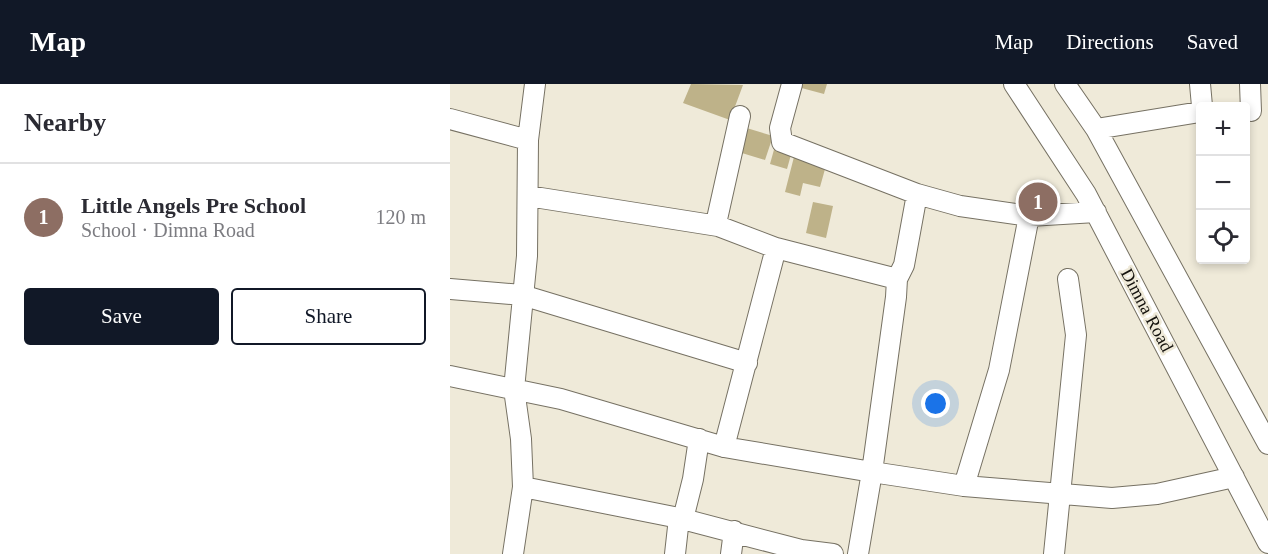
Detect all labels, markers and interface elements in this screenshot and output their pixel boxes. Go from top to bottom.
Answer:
text: Map [30,26,86,57]
text: Map [995,30,1033,54]
text: Directions [1066,30,1154,54]
text: Saved [1187,30,1238,54]
map controls [1196,102,1250,264]
button: + [1196,102,1250,156]
text: Nearby [24,108,106,137]
button: − [1196,156,1250,210]
pin: 1 [1018,180,1058,224]
text: Little Angels Pre School [81,193,306,218]
text: 1 [39,206,49,228]
text: 120 m [375,206,426,228]
button: locate [1196,210,1250,264]
text: School · Dimna Road [81,219,255,241]
street label: Dimna Road [1117,265,1177,355]
button: Save [24,288,219,345]
button: Share [231,288,426,345]
your location [921,389,950,418]

